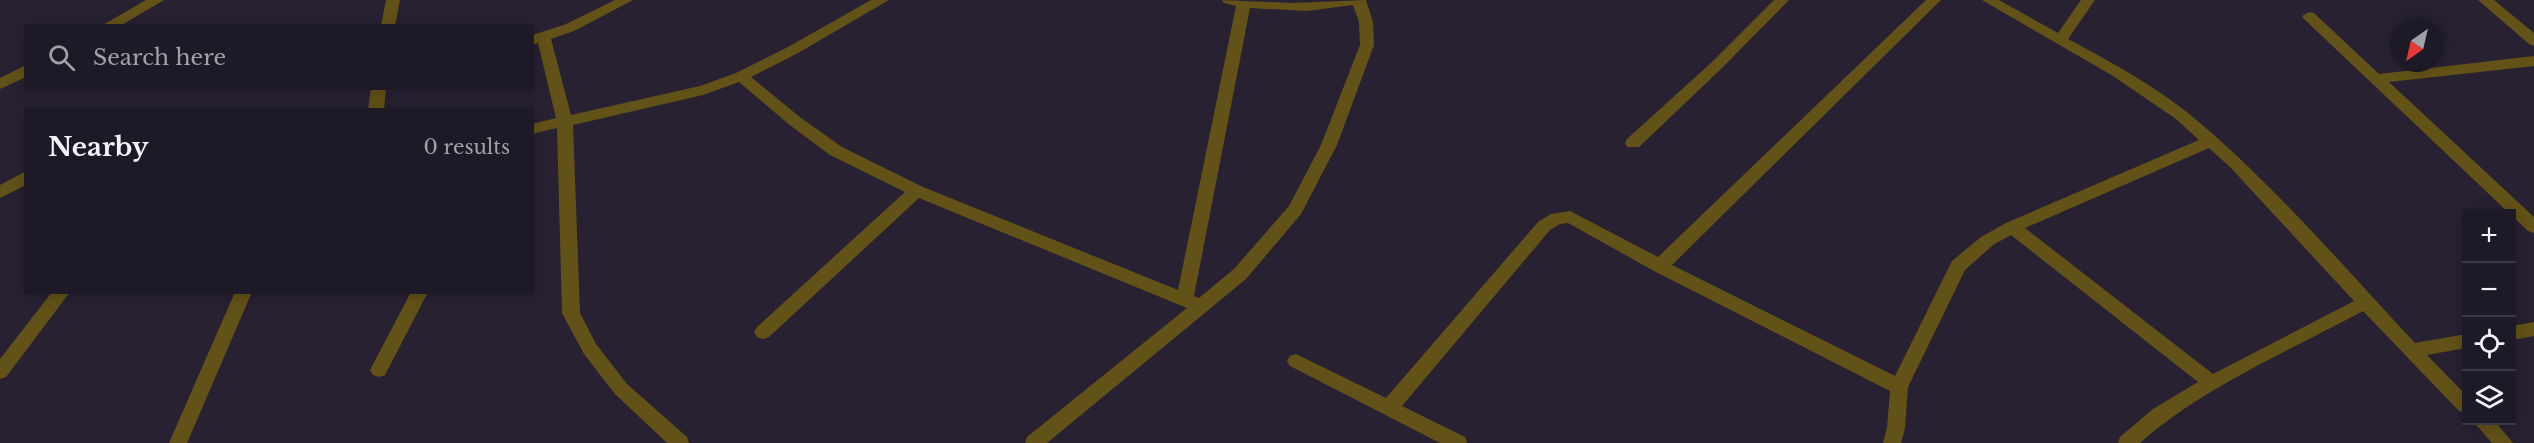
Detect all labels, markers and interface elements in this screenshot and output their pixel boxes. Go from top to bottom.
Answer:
north arrow [2390,18,2444,72]
search box [24,24,534,90]
icon: search [45,41,78,74]
text: Search here [93,44,226,71]
text: Nearby [48,131,149,163]
text: 0 results [424,135,510,159]
map controls [2462,209,2516,425]
button: + [2462,209,2516,263]
button: − [2462,263,2516,317]
button: locate [2462,317,2516,371]
button: layers [2462,371,2516,425]

